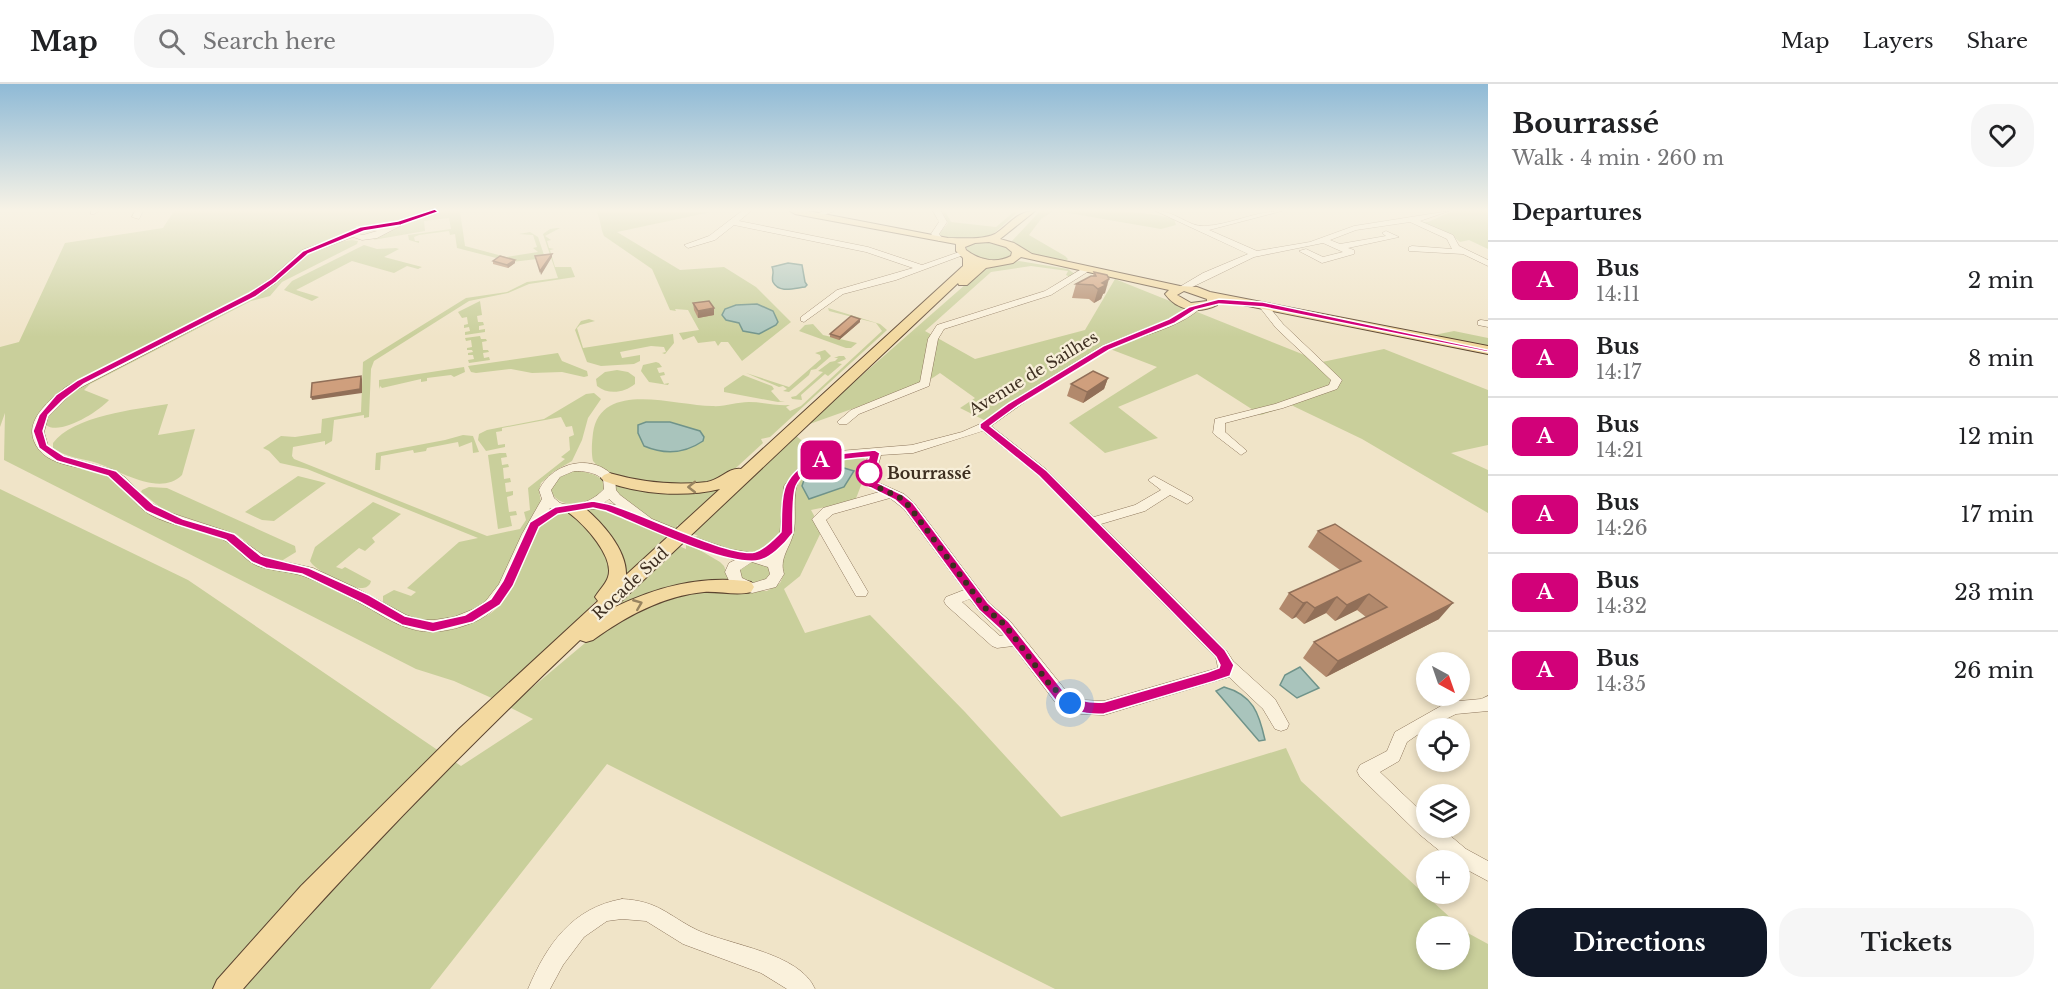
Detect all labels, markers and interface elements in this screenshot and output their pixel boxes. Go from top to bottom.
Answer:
search box [134,14,554,68]
text: Map [30,24,98,59]
icon: search [155,25,188,58]
text: Search here [203,28,336,55]
text: Map [1781,28,1830,54]
text: Layers [1863,28,1934,54]
text: Share [1967,28,2028,54]
button: heart [1971,104,2034,167]
text: Bourrassé [1512,106,1659,141]
text: Walk · 4 min · 260 m [1512,146,1724,170]
text: Departures [1512,199,1642,226]
text: Bus [1596,255,1639,282]
text: A [1537,267,1554,293]
text: 2 min [1968,267,2034,294]
text: 14:11 [1596,282,1640,306]
street label: Avenue de Sailhes [964,326,1101,420]
text: Bus [1596,333,1639,360]
text: A [1537,345,1554,371]
text: 8 min [1968,345,2034,372]
text: 14:17 [1596,360,1641,384]
text: Bus [1596,411,1639,438]
text: A [1537,423,1554,449]
text: 12 min [1958,423,2034,450]
text: 14:21 [1596,438,1644,462]
line badge: A [802,440,840,479]
text: A [813,447,830,473]
marker: Bourrassé [856,460,882,486]
place label: Bourrassé [887,463,971,483]
one-way arrow [688,481,697,493]
text: Bus [1596,489,1639,516]
text: A [1537,501,1554,527]
text: 17 min [1961,501,2034,528]
text: 14:26 [1596,516,1648,540]
street label: Rocade Sud [588,543,672,623]
text: Bus [1596,567,1639,594]
text: A [1537,579,1554,605]
text: 23 min [1954,579,2034,606]
text: 14:32 [1596,594,1647,618]
one-way arrow [632,599,643,611]
text: Bus [1596,645,1639,672]
north arrow [1416,652,1470,706]
map controls [1416,652,1470,970]
text: A [1537,657,1554,683]
text: 26 min [1954,657,2034,684]
text: 14:35 [1596,672,1646,696]
your location [1055,688,1085,718]
button: locate [1416,718,1470,772]
button: layers [1416,784,1470,838]
button: + [1416,850,1470,904]
button: Directions [1512,908,1767,977]
button: Tickets [1779,908,2034,977]
button: − [1416,916,1470,970]

